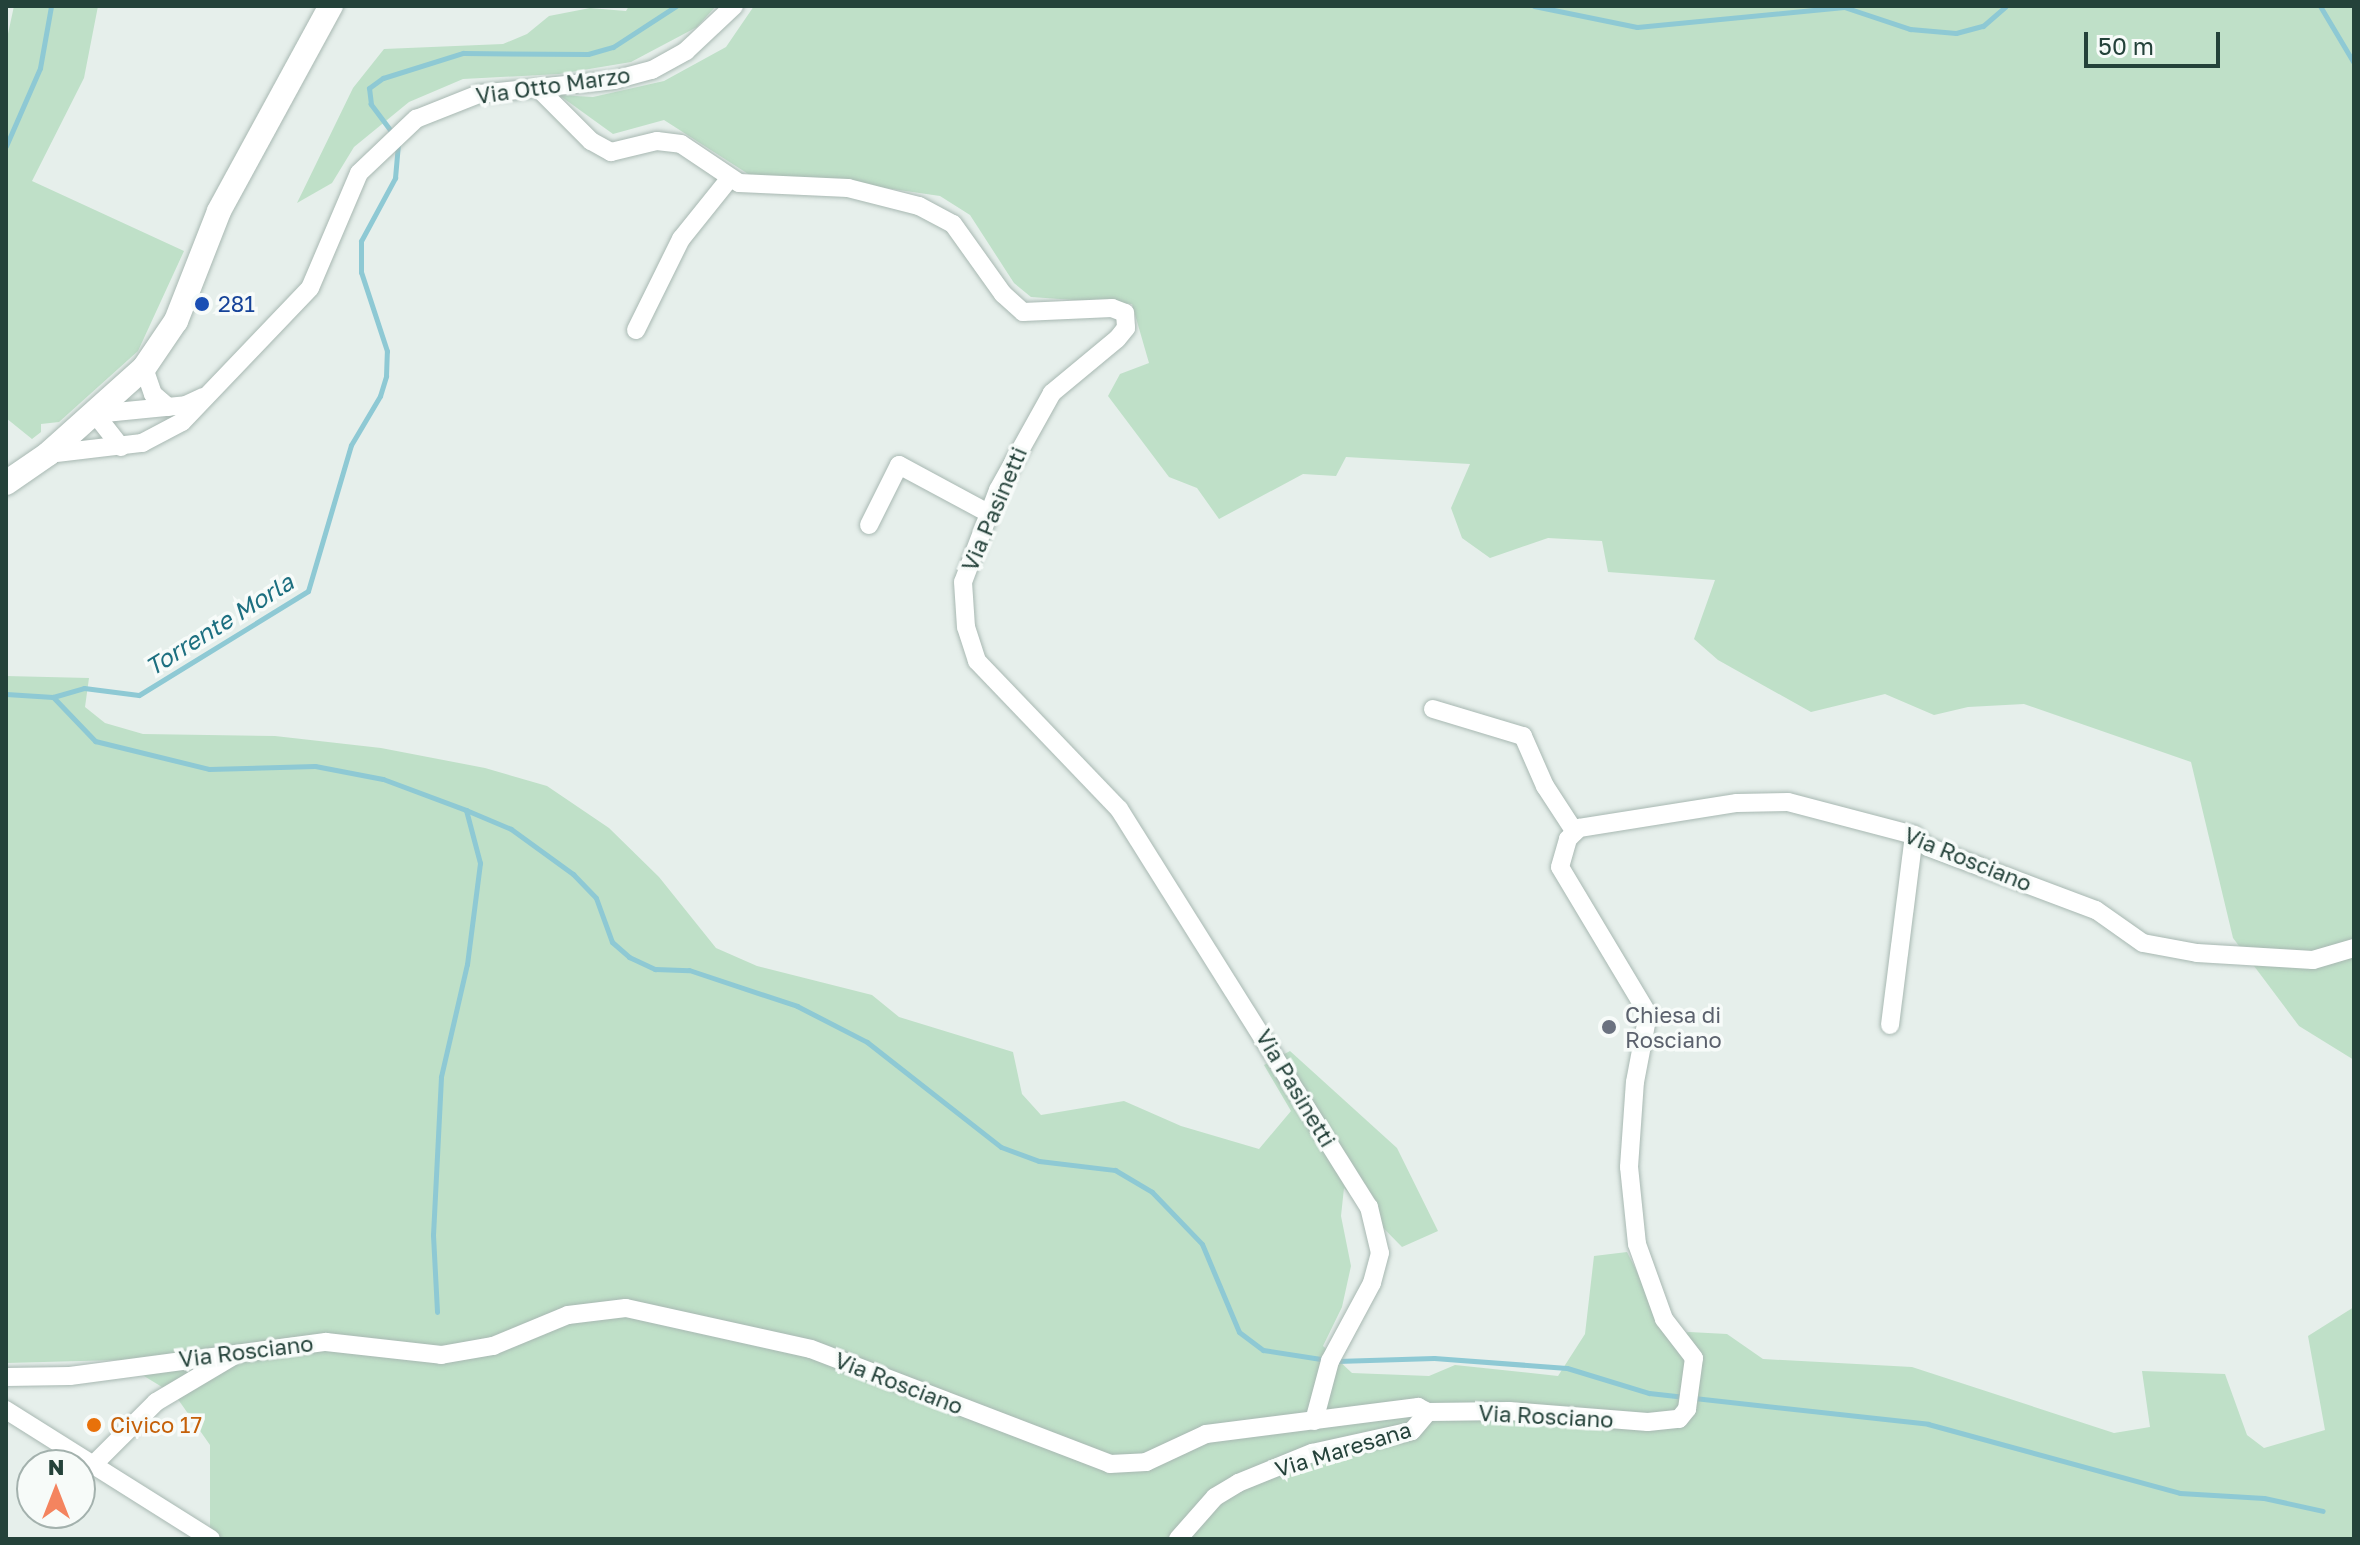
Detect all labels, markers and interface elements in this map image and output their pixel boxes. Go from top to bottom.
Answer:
scale bar [2088,16,2224,66]
text: 50 m [2098,31,2154,60]
street label: Via Otto Marzo [474,61,632,109]
place label: 281 [218,291,255,317]
marker: 281 [193,295,211,313]
street label: Via Pasinetti [956,443,1032,575]
water label: Torrente Morla [140,567,298,681]
street label: Via Rosciano [1900,821,2036,897]
place label: Chiesa di Rosciano [1625,1001,1722,1052]
marker: Chiesa di Rosciano [1600,1018,1618,1036]
street label: Via Pasinetti [1251,1024,1341,1152]
street label: Via Rosciano [177,1330,315,1372]
street label: Via Rosciano [831,1346,967,1420]
street label: Via Rosciano [1478,1399,1614,1433]
place label: Civico 17 [110,1412,202,1438]
marker: Civico 17 [85,1416,103,1434]
street label: Via Maresana [1272,1416,1414,1482]
north arrow [16,1449,96,1529]
text: N [48,1453,64,1480]

